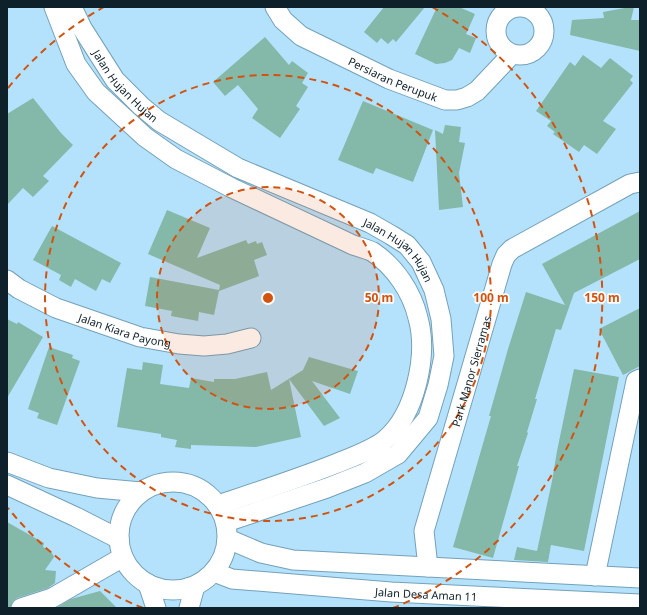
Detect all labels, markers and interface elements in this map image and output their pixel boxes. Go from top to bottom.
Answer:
street label: Jalan Hujan Hujan [89,46,162,125]
street label: Persiaran Perupuk [346,53,440,104]
street label: Jalan Hujan Hujan [361,213,437,284]
text: 50 m [365,289,393,306]
text: 100 m [473,289,509,306]
text: 150 m [584,289,620,306]
centre of rings [261,291,275,305]
street label: Jalan Kiara Payong [76,309,172,350]
street label: Park Manor Sierramas [447,314,494,428]
street label: Jalan Desa Aman 11 [373,583,478,604]

